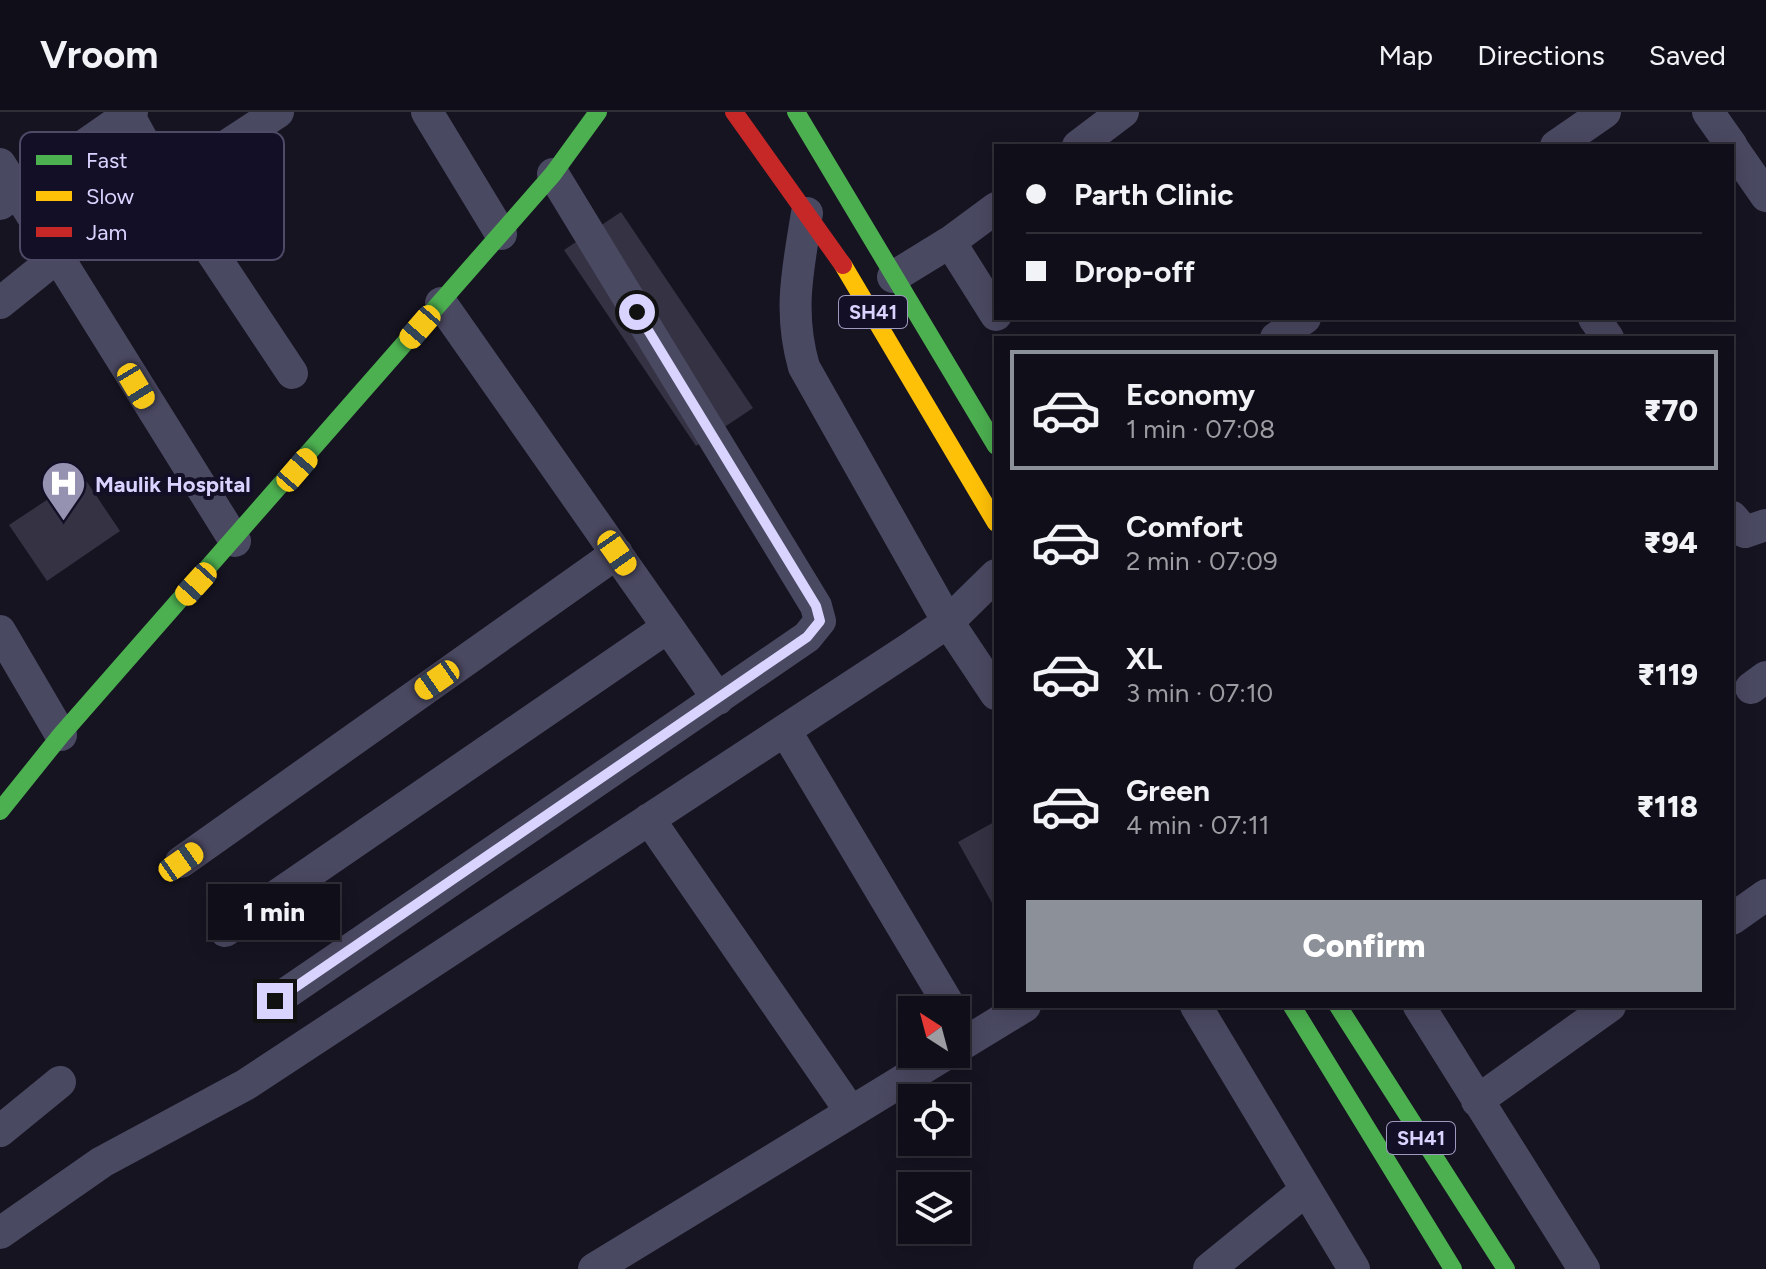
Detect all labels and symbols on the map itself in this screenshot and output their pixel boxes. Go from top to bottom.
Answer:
legend [20,132,284,260]
text: Fast [86,147,128,174]
text: Slow [86,183,135,210]
text: Jam [86,219,127,246]
route start [619,294,655,330]
road number: SH41 [839,296,907,328]
car [395,301,445,353]
car [113,359,159,413]
car [272,444,322,496]
hospital icon: Maulik Hospital [40,460,88,523]
place label: Maulik Hospital [95,471,251,498]
car [593,526,641,580]
car [171,558,221,610]
car [410,656,464,704]
car [154,838,208,886]
callout: 1 min [209,885,341,941]
route end [257,983,293,1019]
north arrow [898,996,970,1068]
road number: SH41 [1387,1122,1455,1154]

